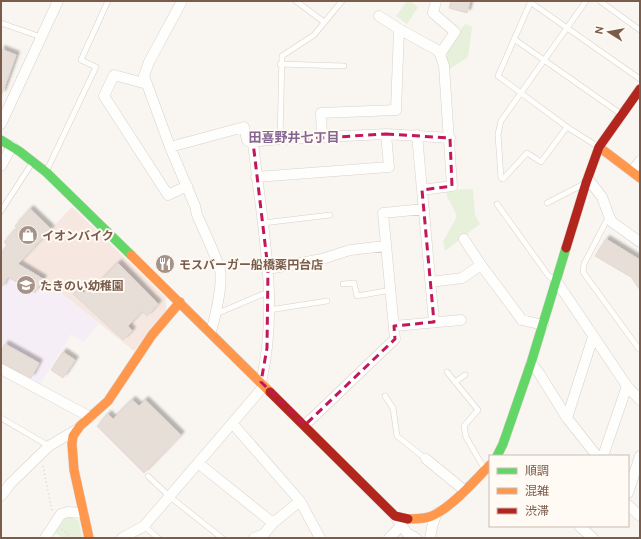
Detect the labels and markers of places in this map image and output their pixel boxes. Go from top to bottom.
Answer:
shop icon: イオンバイク [17,224,39,246]
place label: イオンバイク [42,228,114,243]
restaurant icon: モスバーガー船橋薬円台店 [154,253,176,275]
place label: モスバーガー船橋薬円台店 [179,257,323,272]
school or university icon: たきのい幼稚園 [15,274,37,296]
place label: たきのい幼稚園 [40,278,124,293]

